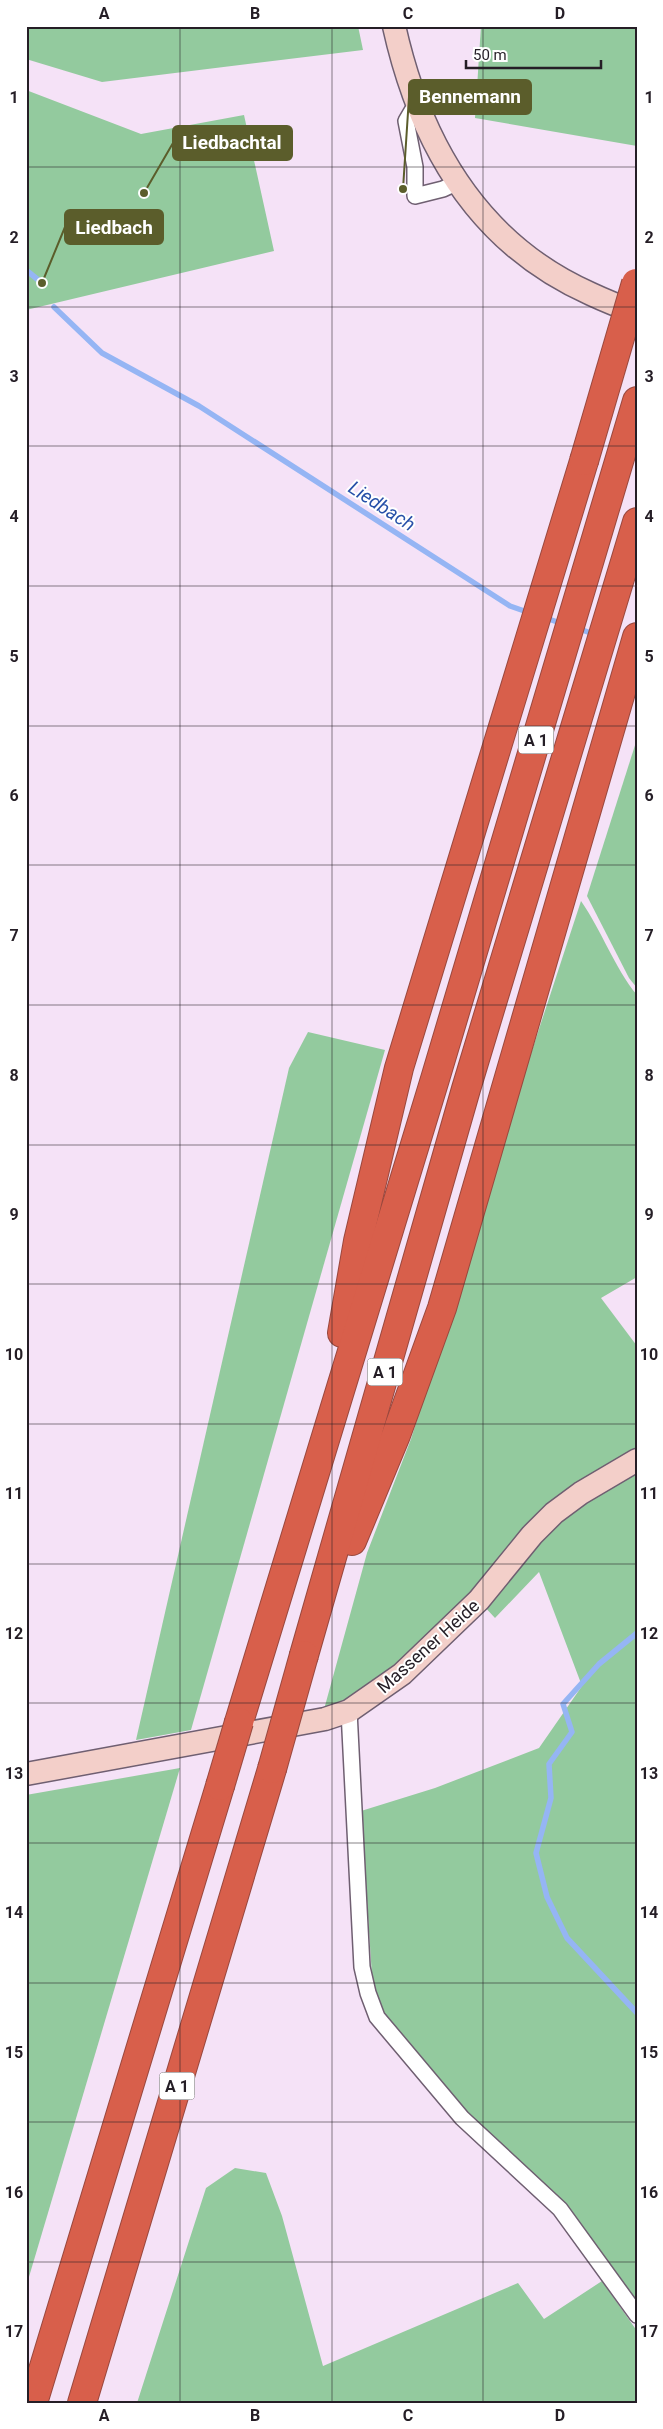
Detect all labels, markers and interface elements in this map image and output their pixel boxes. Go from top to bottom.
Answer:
text: A [99,4,110,23]
text: B [250,4,260,23]
text: C [403,4,413,23]
text: D [555,4,565,23]
scale bar [466,38,600,70]
text: 50 m [473,46,507,64]
callout: Bennemann [409,80,531,114]
text: Bennemann [419,85,521,108]
text: 1 [9,88,19,107]
text: 1 [644,88,654,107]
callout: Liedbachtal [173,126,292,160]
text: Liedbachtal [182,131,282,154]
callout: Liedbach [65,210,163,244]
text: Liedbach [75,216,153,239]
text: 2 [9,228,19,247]
text: 2 [644,228,654,247]
text: 3 [9,367,19,386]
text: 3 [644,367,654,386]
water label: Liedbach [344,476,420,536]
text: 4 [9,507,19,526]
text: 4 [644,507,654,526]
text: 5 [9,647,19,666]
text: 5 [644,647,654,666]
road number: A 1 [518,726,554,754]
text: 6 [9,786,19,805]
text: 6 [644,786,654,805]
text: 7 [9,926,19,945]
text: 7 [644,926,654,945]
text: 8 [9,1066,19,1085]
text: 8 [644,1066,654,1085]
text: 9 [9,1205,19,1224]
text: 9 [644,1205,654,1224]
text: 10 [5,1345,23,1364]
text: 10 [640,1345,658,1364]
road number: A 1 [368,1358,402,1385]
text: 11 [5,1484,23,1503]
text: 11 [640,1484,658,1503]
street label: Massener Heide [373,1595,483,1697]
text: 12 [5,1624,23,1643]
text: 12 [640,1624,658,1643]
text: 13 [5,1764,23,1783]
text: 13 [640,1764,658,1783]
text: 14 [5,1903,23,1922]
text: 14 [640,1903,658,1922]
text: 15 [5,2043,23,2062]
text: 15 [640,2043,658,2062]
road number: A 1 [160,2072,194,2100]
text: 16 [5,2183,23,2202]
text: 16 [640,2183,658,2202]
text: 17 [5,2322,23,2341]
text: 17 [640,2322,658,2341]
text: A [99,2406,110,2425]
text: B [250,2406,260,2425]
text: C [403,2406,413,2425]
text: D [555,2406,565,2425]

